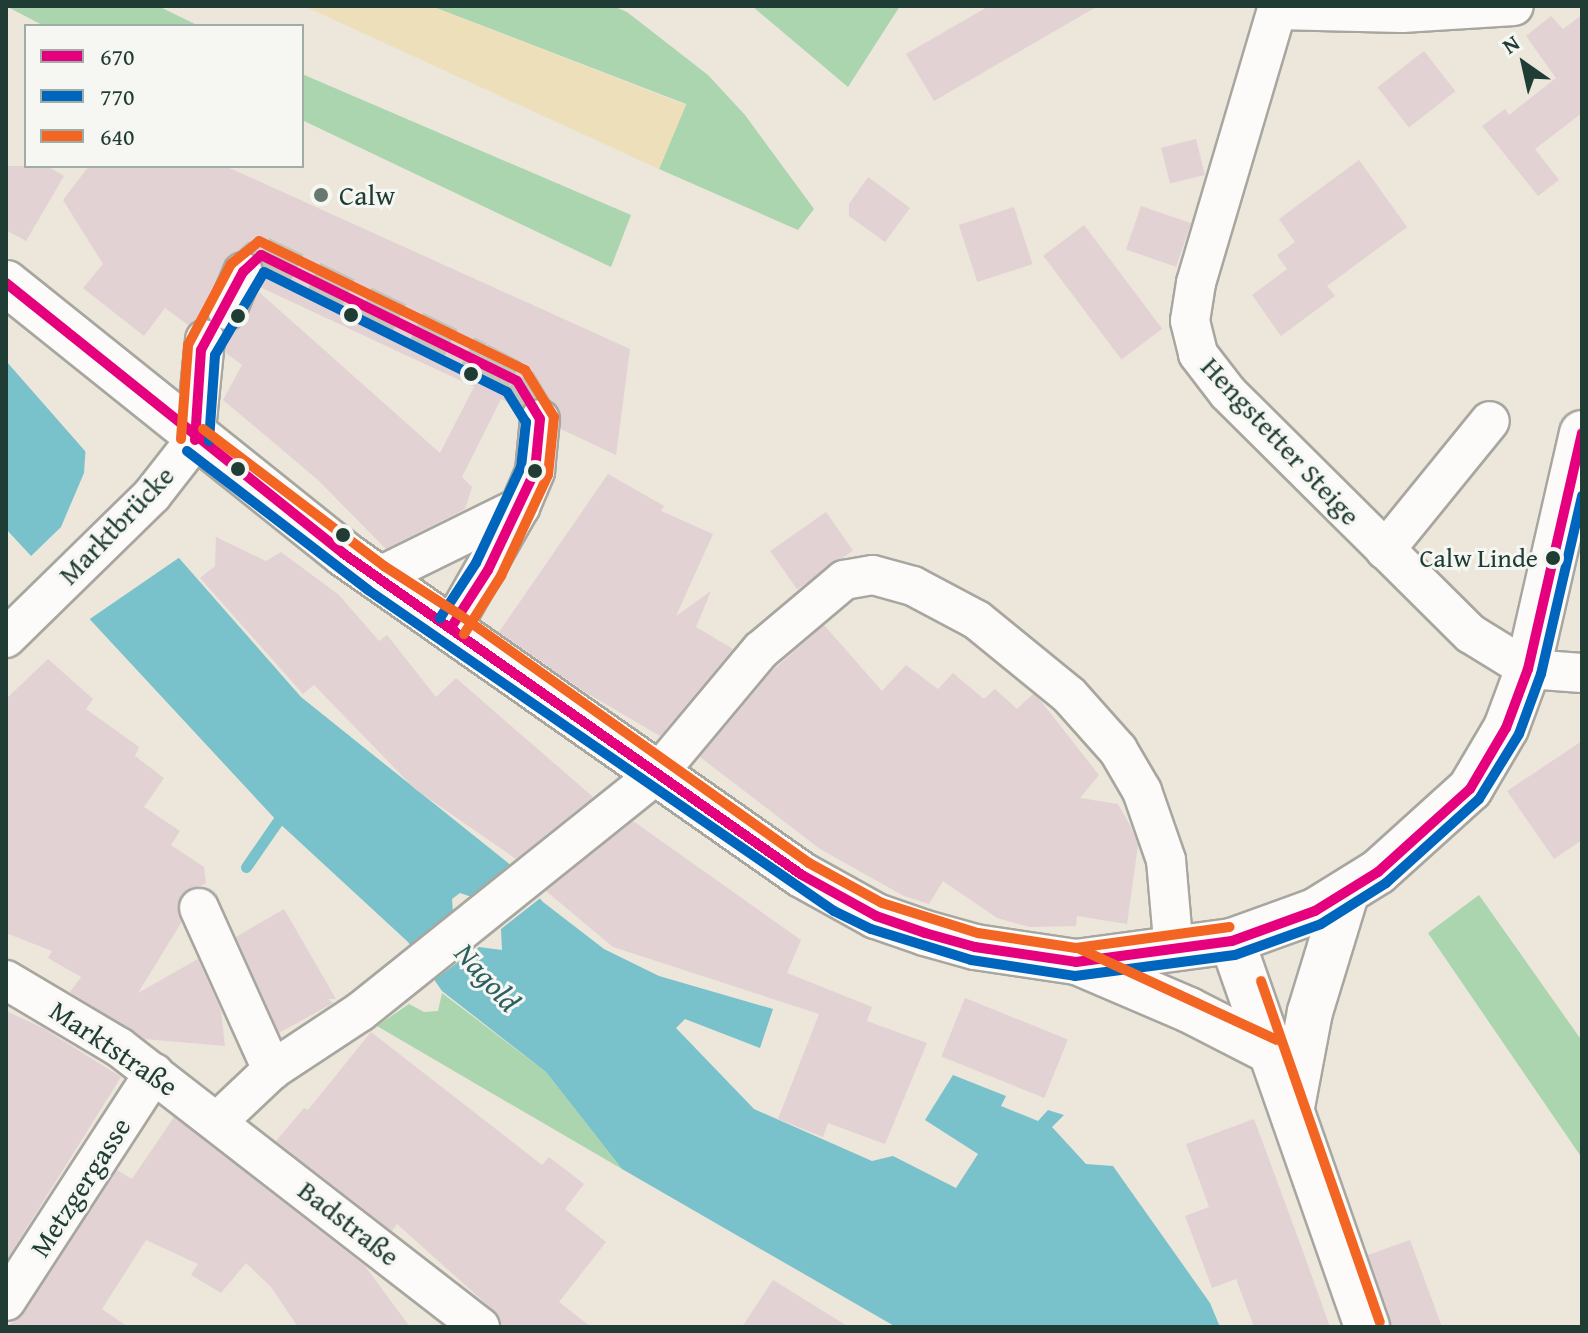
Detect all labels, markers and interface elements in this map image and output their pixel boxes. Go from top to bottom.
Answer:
legend [24,24,304,168]
north arrow [1484,24,1564,104]
text: N [1496,27,1526,61]
text: 670 [100,39,135,74]
text: 770 [100,79,135,114]
text: 640 [100,119,135,154]
place label: Calw [339,178,395,212]
marker: Calw [310,184,332,206]
unlabelled marker [343,307,359,323]
unlabelled marker [230,308,246,324]
street label: Hengstetter Steige [1194,350,1368,532]
unlabelled marker [463,366,479,382]
street label: Marktbrücke [51,459,181,591]
unlabelled marker [230,461,246,477]
unlabelled marker [527,463,543,479]
unlabelled marker [335,527,351,543]
place label: Calw Linde [1419,542,1538,574]
marker: Calw Linde [1545,550,1561,566]
water label: Nagold [448,935,528,1019]
street label: Marktstraße [44,993,184,1103]
street label: Metzgergasse [23,1111,137,1263]
street label: Badstraße [292,1173,406,1273]

